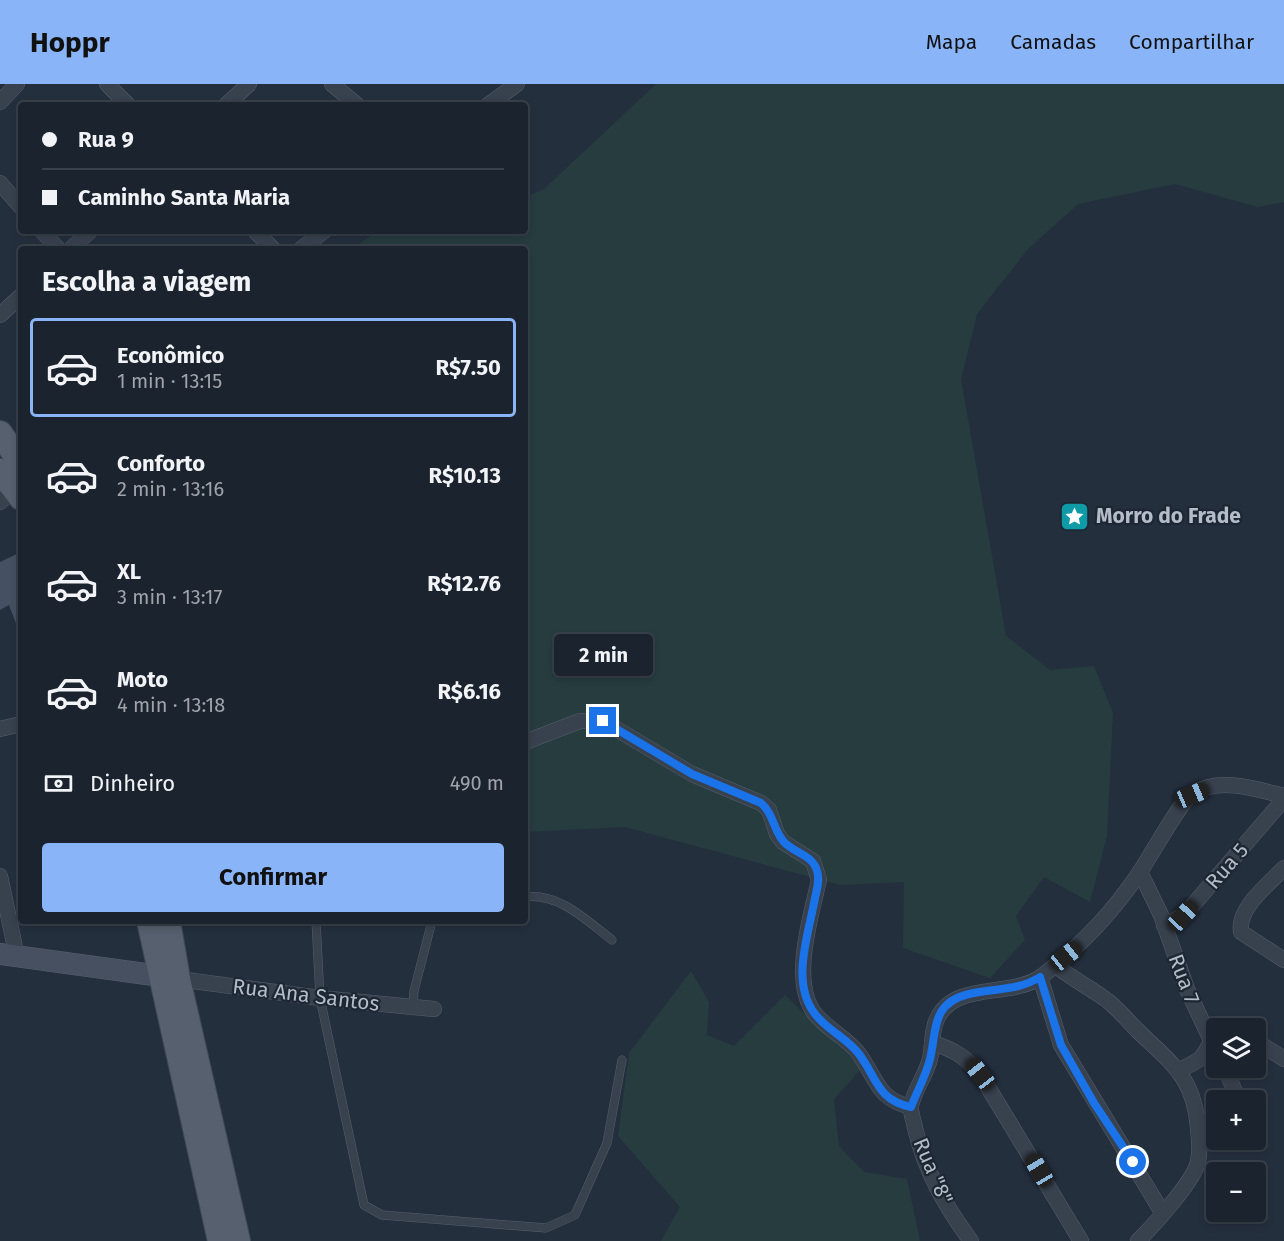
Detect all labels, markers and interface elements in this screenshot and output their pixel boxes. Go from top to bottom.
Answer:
text: Hoppr [30,26,110,59]
text: Mapa [926,29,977,55]
text: Camadas [1010,29,1096,55]
text: Compartilhar [1129,29,1254,55]
text: Rua 9 [78,126,134,153]
text: Caminho Santa Maria [78,184,290,211]
text: Escolha a viagem [42,266,251,298]
icon: car [45,341,99,395]
text: Econômico [117,342,224,369]
text: R$7.50 [436,354,501,381]
text: 1 min · 13:15 [117,369,222,393]
icon: car [45,449,99,503]
text: Conforto [117,450,205,477]
text: R$10.13 [429,462,501,489]
text: 2 min · 13:16 [117,477,224,501]
place icon: Morro do Frade [1059,500,1091,532]
place label: Morro do Frade [1096,503,1241,529]
icon: car [45,557,99,611]
text: XL [117,558,141,585]
text: R$12.76 [427,570,501,597]
text: 3 min · 13:17 [117,585,222,609]
callout: 2 min [554,634,652,676]
text: 2 min [579,643,628,667]
icon: car [45,665,99,719]
text: Moto [117,666,168,693]
text: R$6.16 [437,678,501,705]
text: 4 min · 13:18 [117,693,225,717]
route end [589,707,616,734]
icon: cash [42,767,75,800]
text: Dinheiro [90,770,175,797]
text: 490 m [450,771,504,795]
car [1172,780,1212,810]
street label: Rua 5 [1200,838,1254,894]
button: Confirmar [42,843,504,912]
car [1164,897,1202,935]
car [1046,938,1086,974]
street label: Rua 7 [1163,950,1205,1008]
street label: Rua Ana Santos [231,973,381,1017]
map controls [1206,1018,1266,1222]
button: layers [1206,1018,1266,1078]
car [962,1054,998,1094]
button: + [1206,1090,1266,1150]
street label: Rua "8" [907,1134,959,1208]
route start [1119,1148,1146,1175]
car [1022,1150,1056,1190]
button: − [1206,1162,1266,1222]

